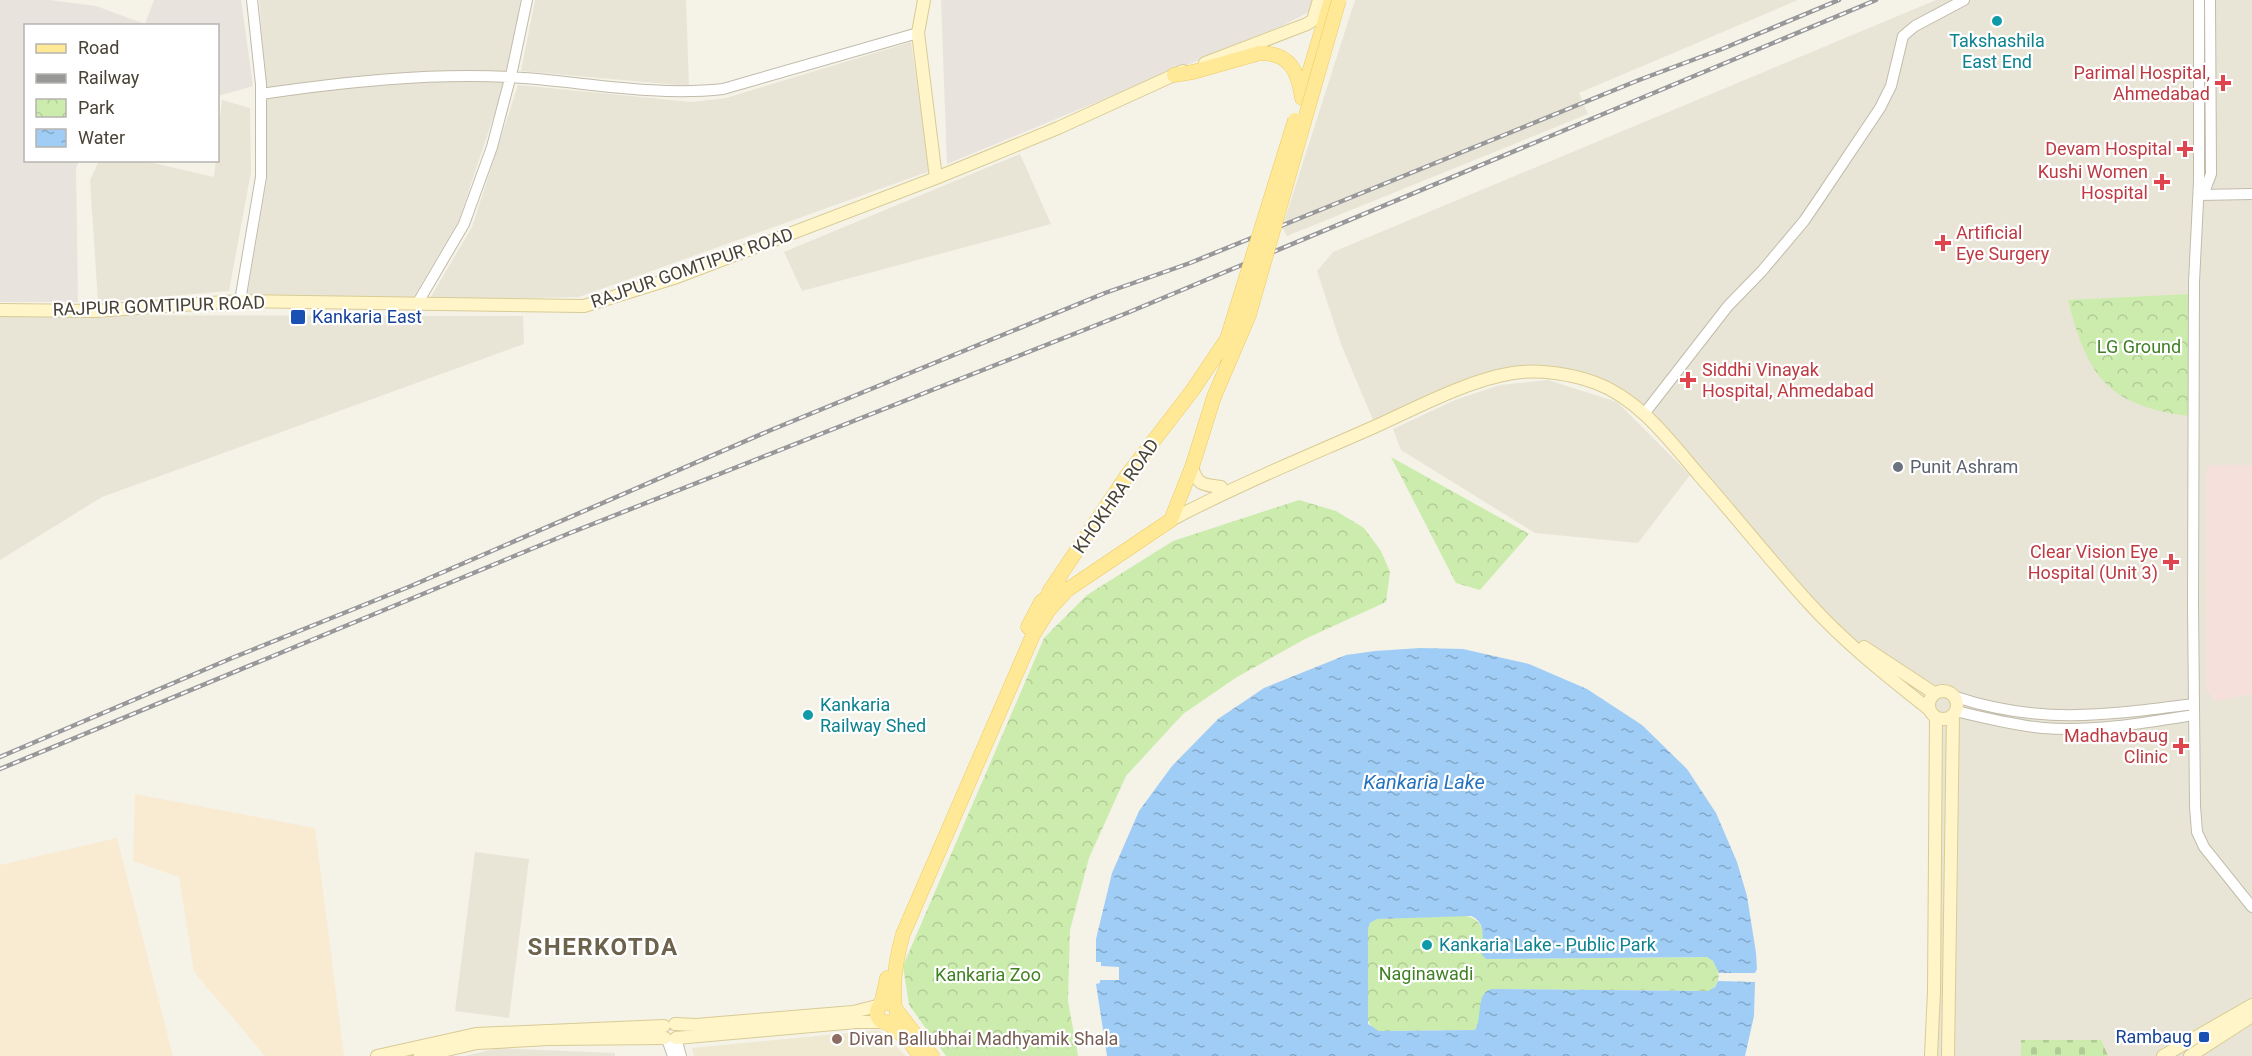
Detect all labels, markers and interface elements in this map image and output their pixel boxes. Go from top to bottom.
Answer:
marker: Takshashila East End [1990,14,2004,28]
legend [24,24,219,162]
place label: Takshashila East End [1949,30,2045,72]
text: Road [78,37,119,58]
place label: Parimal Hospital, Ahmedabad [2074,62,2210,104]
text: Railway [78,67,140,88]
marker: Parimal Hospital, Ahmedabad [2214,74,2232,92]
text: Park [78,97,115,118]
text: Water [78,127,125,148]
place label: Devam Hospital [2045,138,2172,159]
marker: Devam Hospital [2176,140,2194,158]
place label: Kushi Women Hospital [2038,161,2148,203]
marker: Kushi Women Hospital [2153,173,2171,191]
place label: Artificial Eye Surgery [1956,222,2050,264]
street label: RAJPUR GOMTIPUR ROAD [588,223,796,312]
marker: Artificial Eye Surgery [1934,234,1952,252]
street label: RAJPUR GOMTIPUR ROAD [52,291,266,320]
place label: Kankaria East [312,306,422,327]
marker: Kankaria East [289,308,307,326]
park label: LG Ground [2097,336,2181,357]
place label: Siddhi Vinayak Hospital, Ahmedabad [1702,359,1874,401]
marker: Siddhi Vinayak Hospital, Ahmedabad [1679,371,1697,389]
street label: KHOKHRA ROAD [1068,434,1163,557]
place label: Punit Ashram [1910,456,2018,477]
marker: Punit Ashram [1891,460,1905,474]
place label: Clear Vision Eye Hospital (Unit 3) [2028,541,2158,584]
marker: Clear Vision Eye Hospital (Unit 3) [2162,553,2180,571]
place label: Kankaria Railway Shed [820,694,926,736]
marker: Kankaria Railway Shed [801,708,815,722]
place label: Madhavbaug Clinic [2064,725,2168,767]
marker: Madhavbaug Clinic [2172,737,2190,755]
water label: Kankaria Lake [1363,770,1485,794]
district label: SHERKOTDA [527,933,679,961]
place label: Kankaria Lake - Public Park [1439,934,1657,955]
marker: Kankaria Lake - Public Park [1420,938,1434,952]
park label: Naginawadi [1379,963,1473,984]
park label: Kankaria Zoo [935,964,1041,985]
place label: Rambaug [2115,1026,2192,1047]
place label: Divan Ballubhai Madhyamik Shala [849,1028,1118,1049]
marker: Rambaug [2197,1030,2211,1044]
marker: Divan Ballubhai Madhyamik Shala [830,1032,844,1046]

